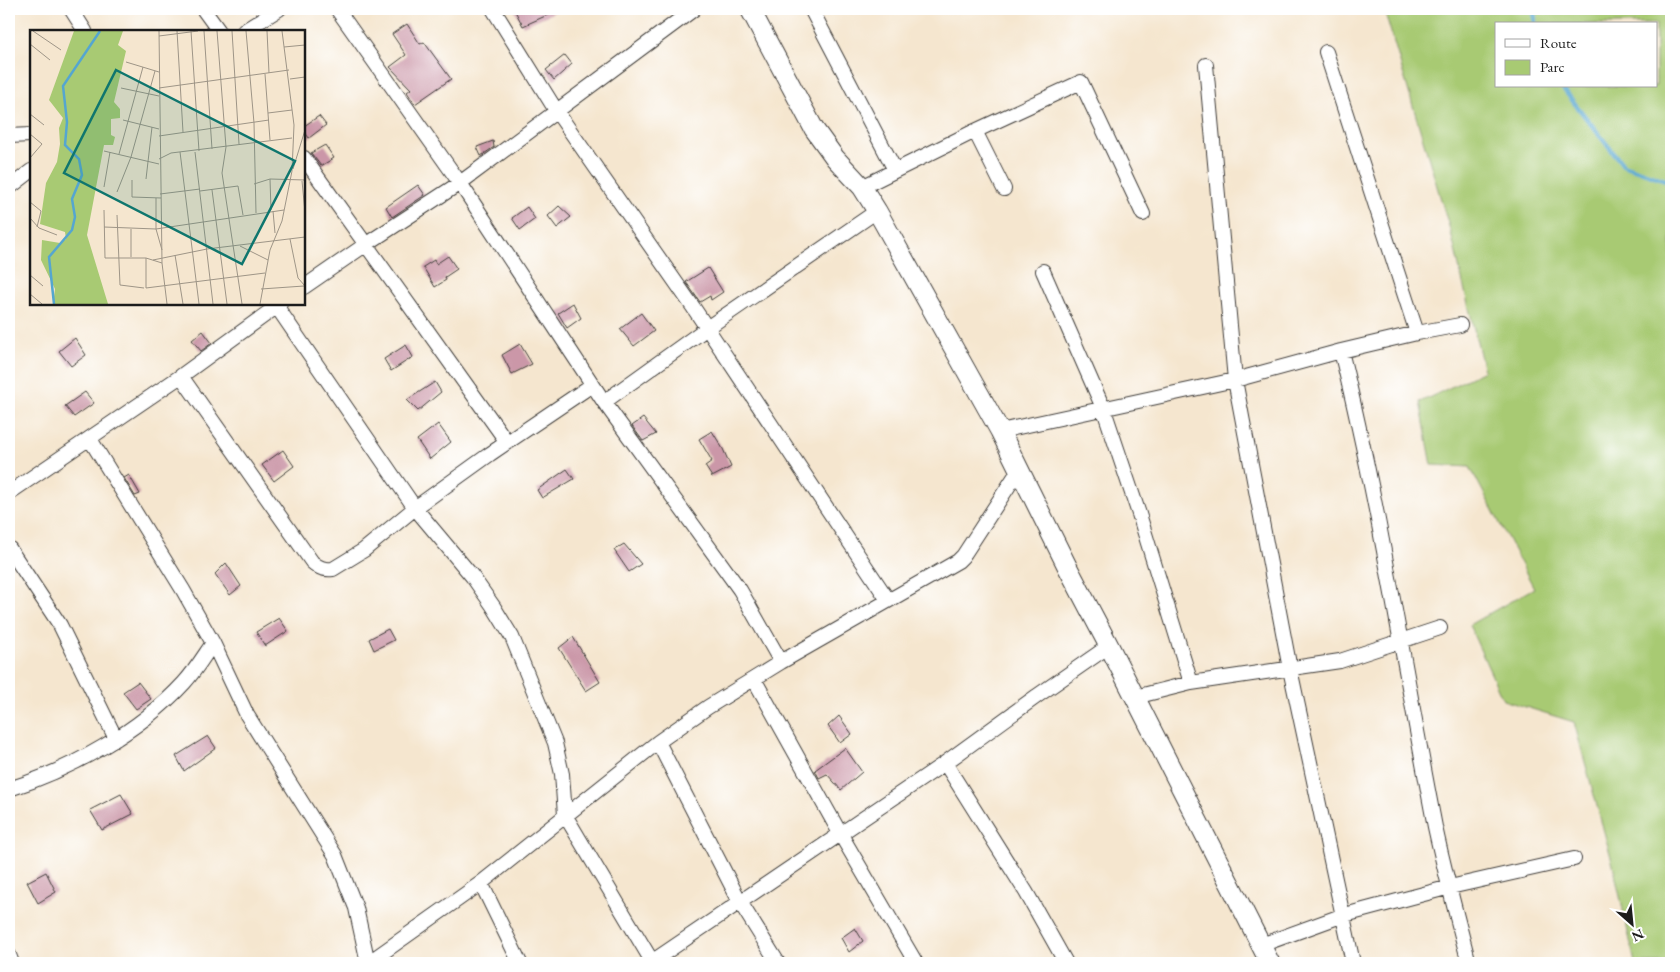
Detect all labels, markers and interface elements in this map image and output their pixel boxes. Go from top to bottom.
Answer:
legend [1495,22,1658,88]
inset map [30,30,305,305]
text: Route [1540,33,1577,52]
text: Parc [1540,57,1565,76]
north arrow [1608,900,1658,950]
text: N [1628,925,1647,946]

